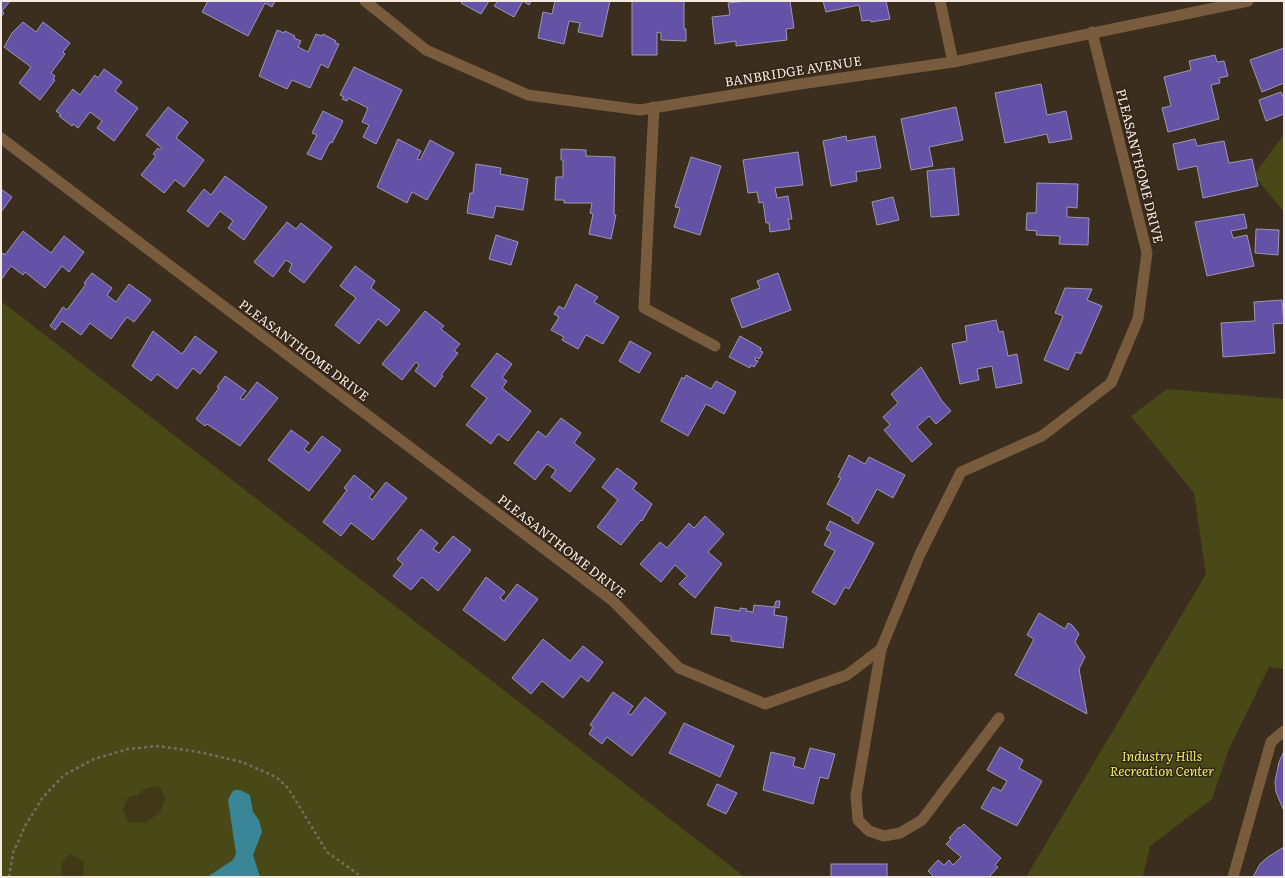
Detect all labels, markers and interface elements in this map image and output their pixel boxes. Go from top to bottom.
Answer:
street label: BANBRIDGE AVENUE [723,50,863,91]
street label: PLEASANTHOME DRIVE [1112,87,1169,245]
street label: PLEASANTHOME DRIVE [235,294,373,405]
street label: PLEASANTHOME DRIVE [494,489,631,602]
park label: Industry Hills Recreation Center [1110,746,1214,780]

